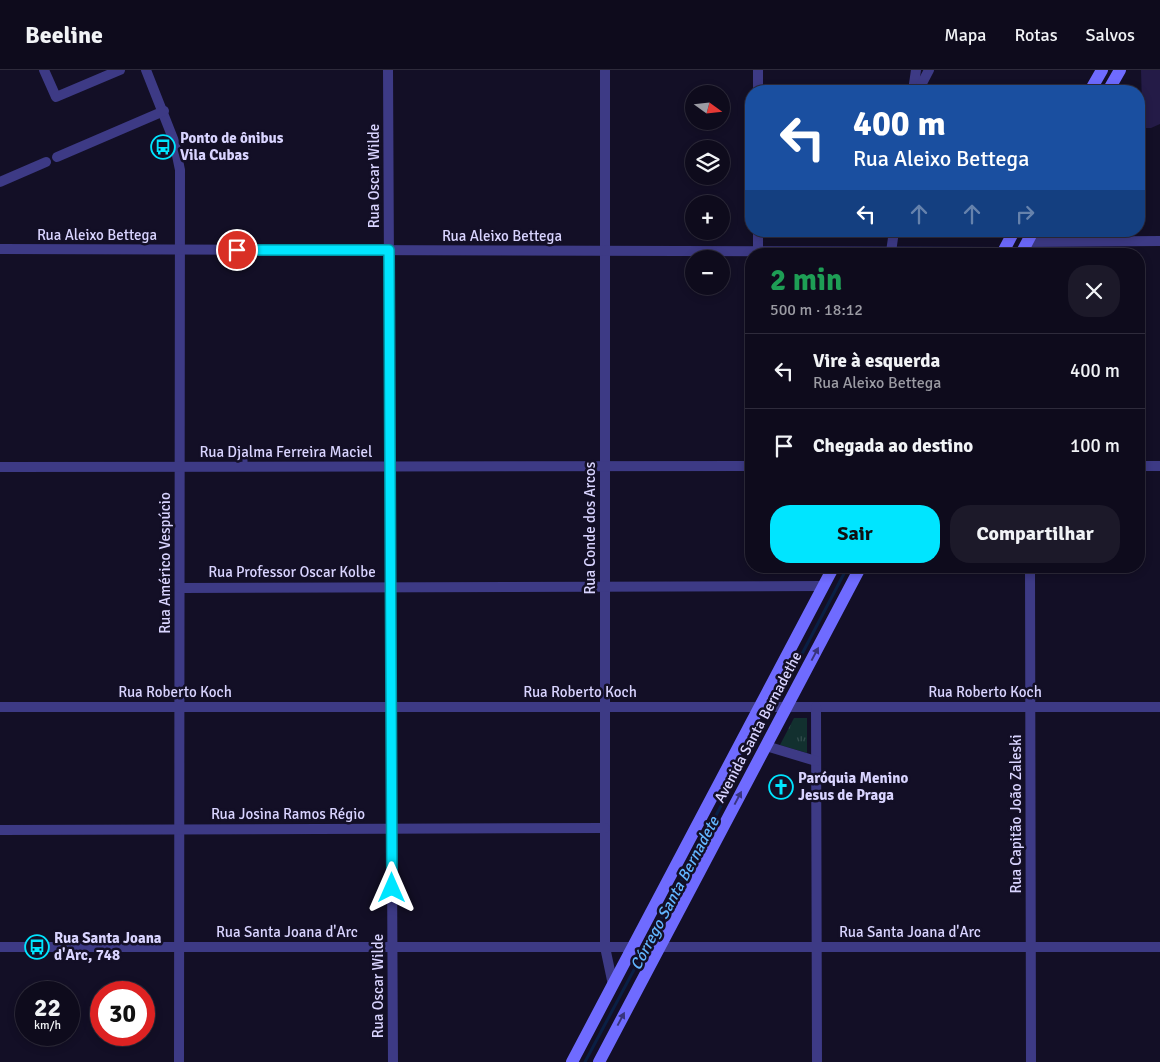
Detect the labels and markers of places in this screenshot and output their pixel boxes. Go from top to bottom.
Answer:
place label: Ponto de ônibus Vila Cubas [180,129,284,164]
bus stop icon: Ponto de ônibus Vila Cubas [150,134,176,160]
pin [216,229,258,271]
place label: Paróquia Menino Jesus de Praga [798,769,908,804]
church icon: Paróquia Menino Jesus de Praga [768,774,794,800]
place label: Rua Santa Joana d'Arc, 748 [54,929,162,964]
bus stop icon: Rua Santa Joana d'Arc, 748 [24,934,50,960]

